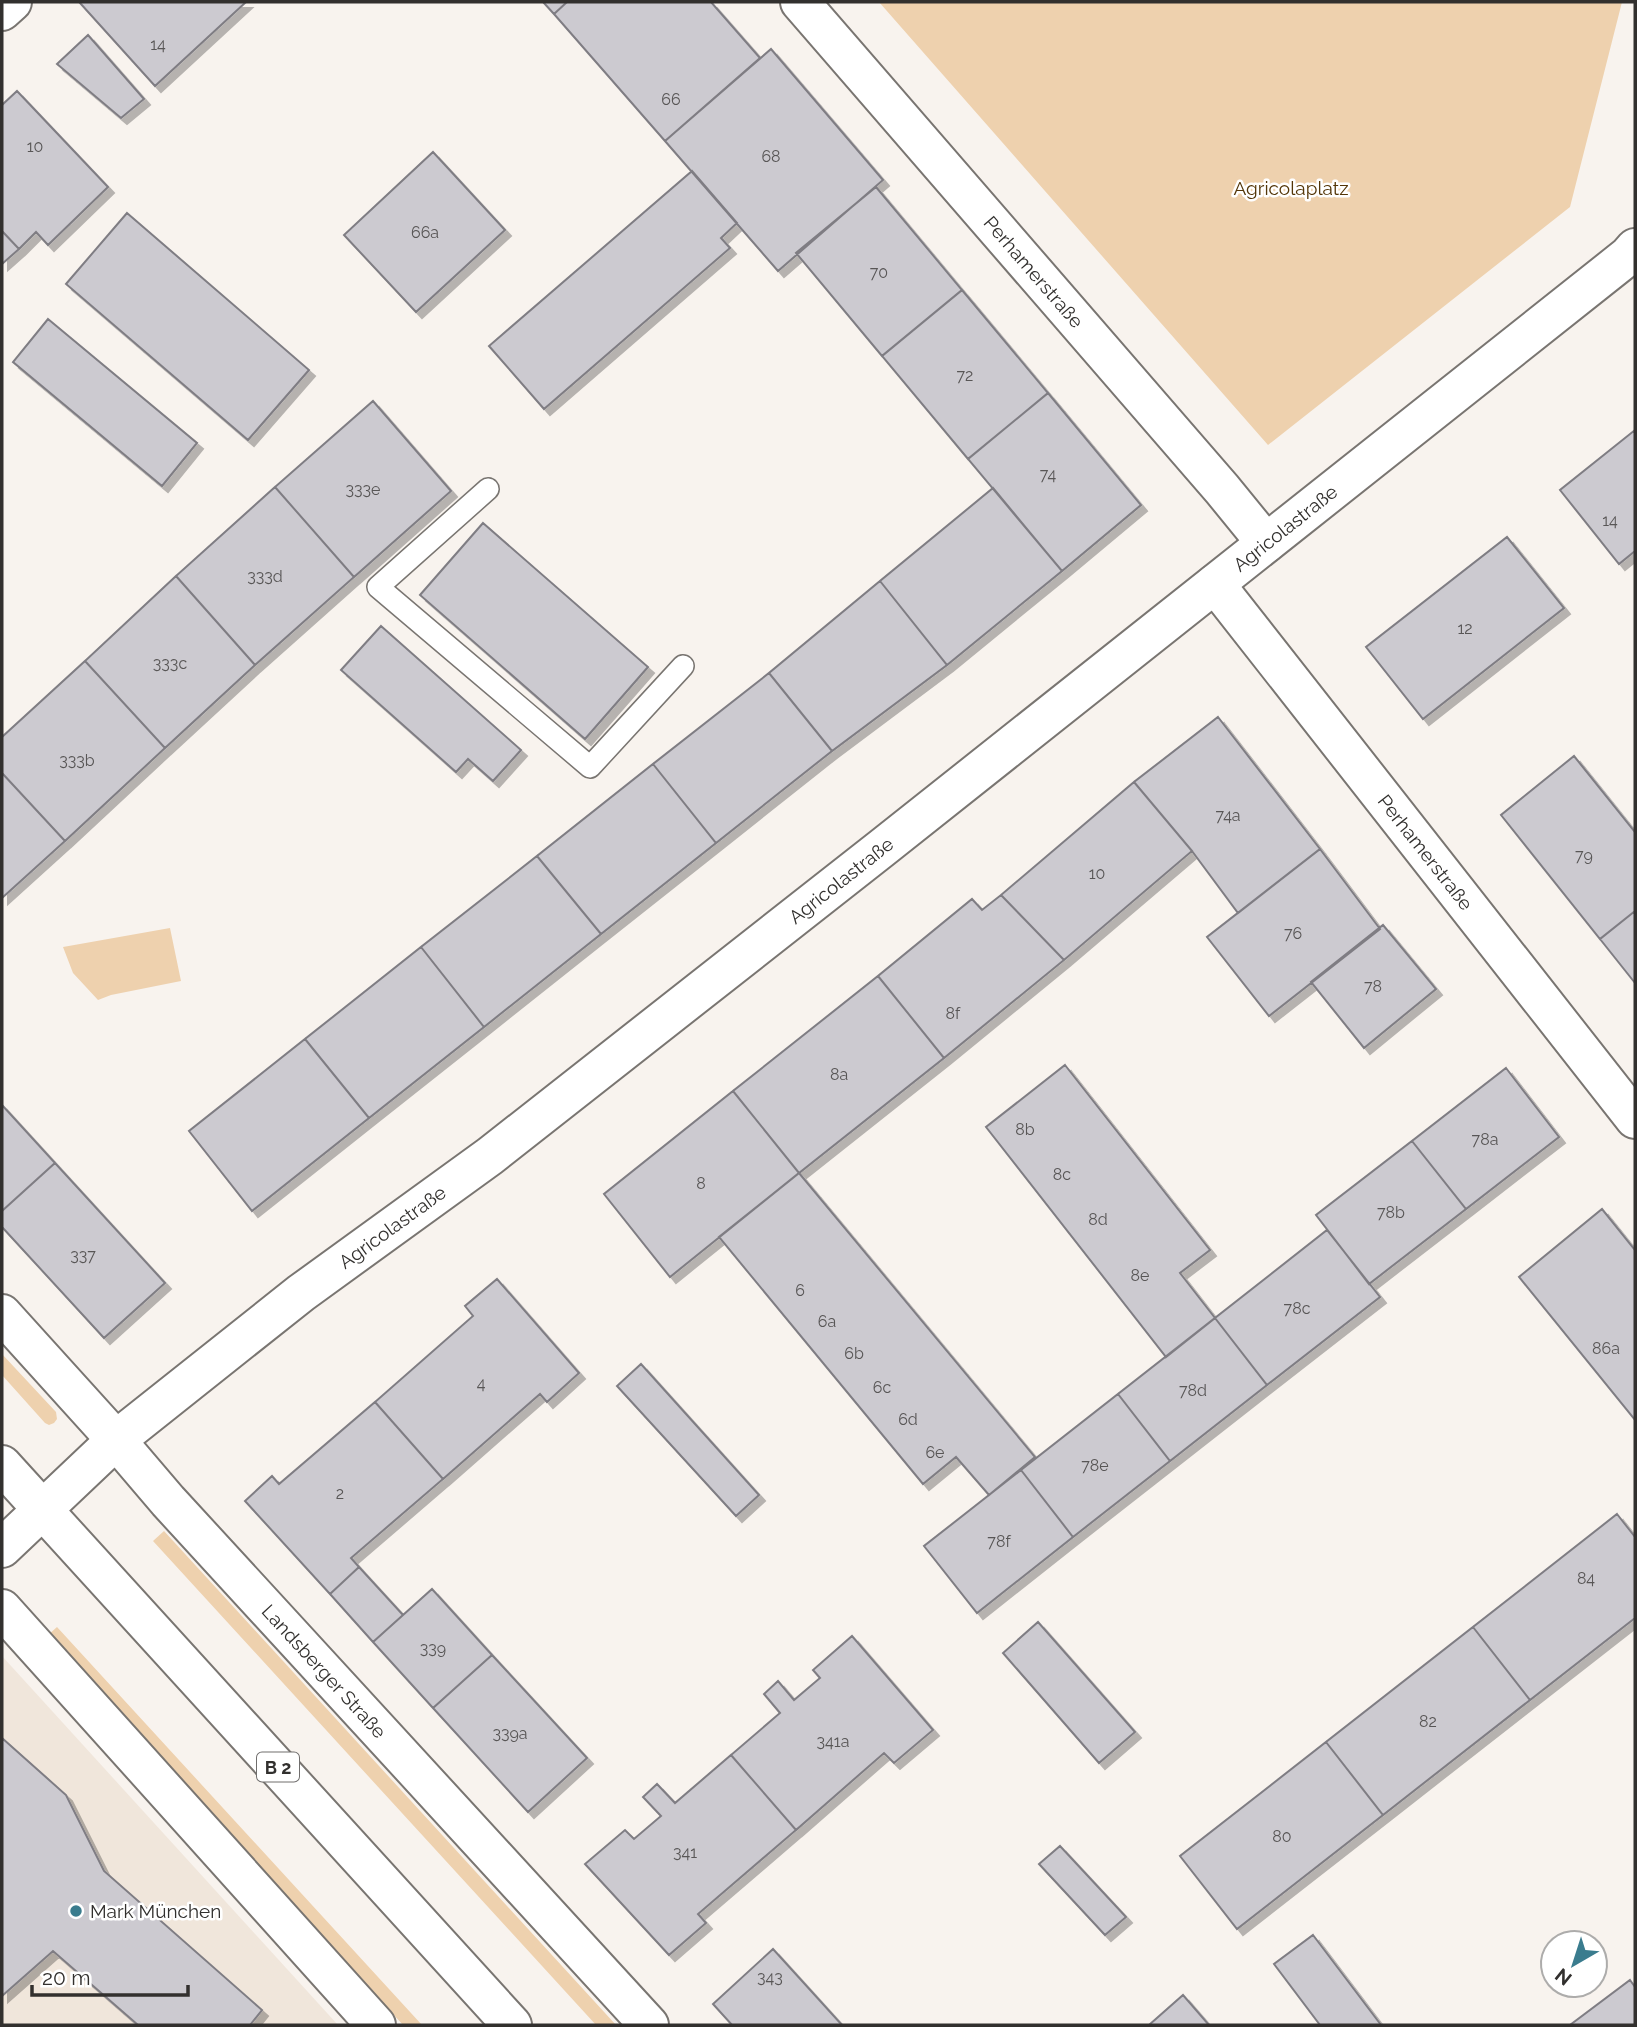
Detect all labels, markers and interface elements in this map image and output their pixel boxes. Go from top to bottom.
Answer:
house number: 14 [150,35,166,54]
house number: 66 [661,90,681,109]
house number: 10 [27,137,43,156]
house number: 68 [761,147,781,166]
park label: Agricolaplatz [1233,177,1349,199]
street label: Perhamerstraße [980,212,1088,332]
house number: 66a [411,223,439,242]
house number: 70 [870,263,888,282]
house number: 72 [957,366,973,385]
house number: 74 [1040,465,1056,484]
house number: 333e [345,480,381,499]
street label: Agricolastraße [1229,480,1342,576]
house number: 14 [1602,511,1618,530]
house number: 333d [247,567,283,586]
house number: 12 [1457,619,1473,638]
house number: 333c [153,654,187,673]
house number: 333b [59,751,95,770]
street label: Perhamerstraße [1374,790,1478,914]
house number: 74a [1215,806,1241,825]
street label: Agricolastraße [784,833,897,928]
house number: 79 [1575,846,1593,865]
house number: 10 [1089,864,1105,883]
house number: 76 [1284,924,1302,943]
house number: 78 [1364,977,1382,996]
house number: 8f [946,1004,961,1023]
house number: 8a [830,1065,848,1084]
house number: 8b [1015,1120,1035,1139]
house number: 78a [1472,1130,1498,1149]
house number: 8c [1053,1165,1071,1184]
house number: 8 [696,1174,706,1193]
street label: Agricolastraße [335,1181,450,1273]
house number: 78b [1377,1203,1405,1222]
house number: 8d [1088,1210,1108,1229]
house number: 337 [70,1246,96,1265]
house number: 8e [1131,1266,1149,1285]
house number: 6 [795,1281,805,1300]
house number: 78c [1284,1299,1311,1318]
house number: 6a [818,1312,836,1331]
house number: 86a [1592,1339,1620,1358]
house number: 6b [844,1344,864,1363]
house number: 4 [477,1374,486,1393]
house number: 6c [873,1378,891,1397]
house number: 78d [1179,1381,1207,1400]
house number: 6d [898,1410,918,1429]
house number: 6e [925,1443,945,1462]
house number: 78e [1081,1456,1109,1475]
house number: 2 [336,1484,344,1503]
house number: 78f [987,1532,1011,1551]
house number: 84 [1577,1569,1595,1588]
street label: Landsberger Straße [257,1600,391,1742]
house number: 339 [420,1639,446,1658]
house number: 82 [1419,1712,1437,1731]
house number: 339a [492,1724,528,1743]
house number: 341a [817,1732,849,1751]
road number: B 2 [257,1752,299,1782]
house number: 80 [1272,1827,1292,1846]
house number: 341 [673,1843,697,1862]
place label: Mark München [90,1900,221,1922]
marker: Mark München [68,1903,84,1919]
north arrow [1539,1929,1609,1999]
scale bar [32,1954,187,1998]
text: N [1551,1964,1576,1990]
text: 20 m [42,1965,90,1990]
house number: 343 [757,1968,783,1987]

